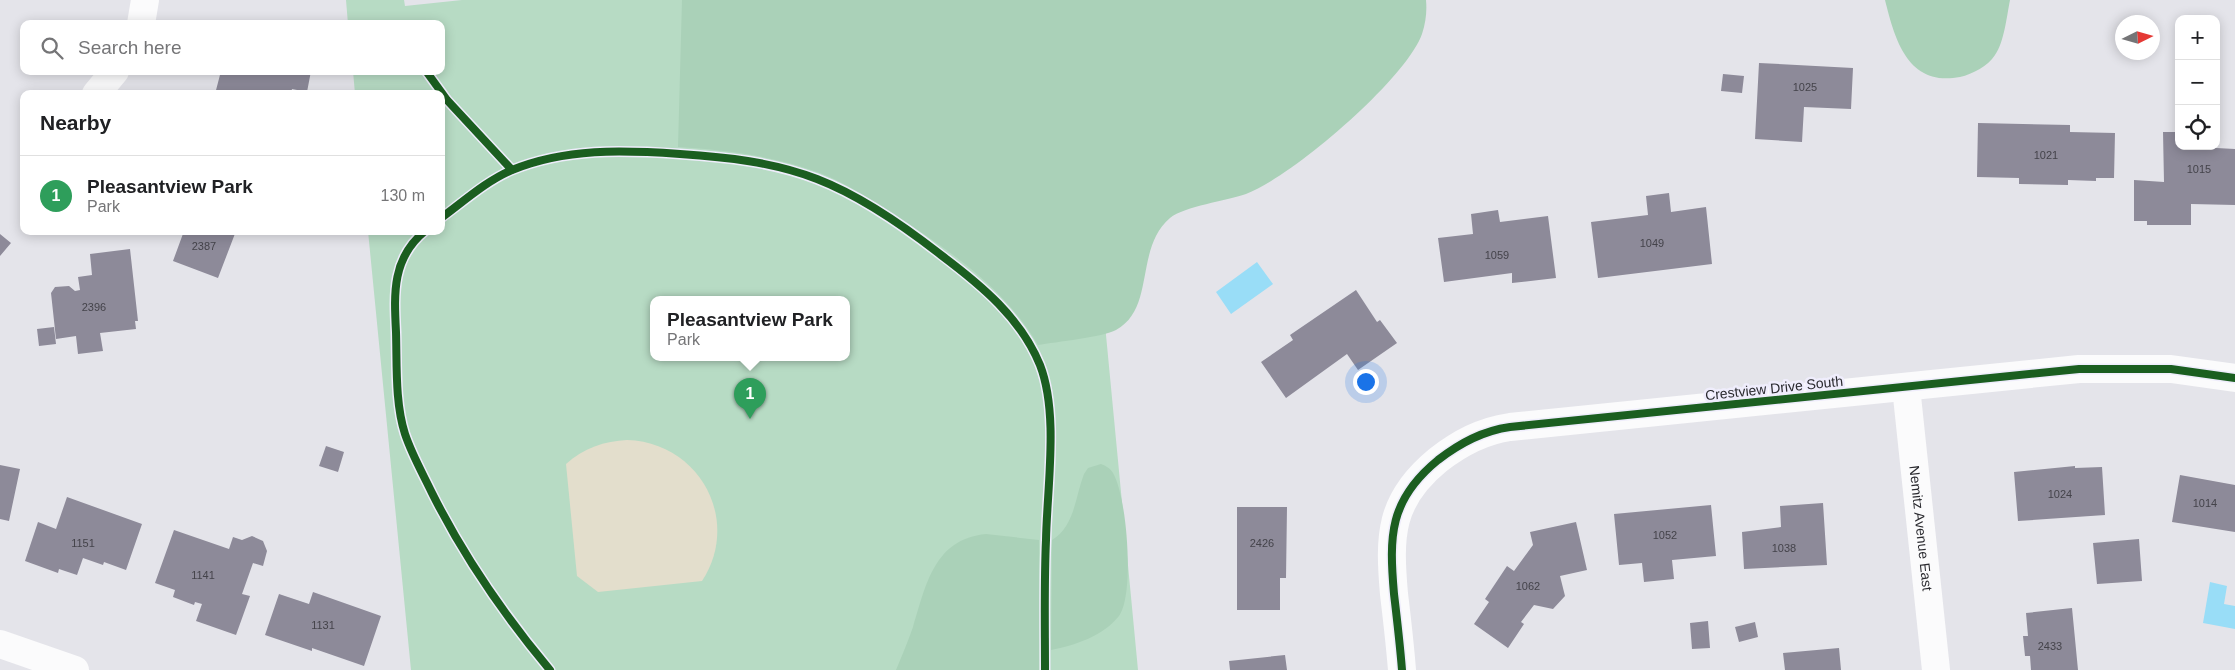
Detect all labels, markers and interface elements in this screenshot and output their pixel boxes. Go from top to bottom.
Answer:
north arrow [2115,15,2160,60]
map controls [2175,15,2220,150]
button: + [2175,15,2220,60]
search box [20,20,445,75]
icon: search [38,34,66,62]
text: Search here [78,37,182,58]
button: − [2175,60,2220,105]
house number: 1025 [1793,81,1817,93]
button: locate [2175,105,2220,150]
text: Nearby [40,111,111,134]
house number: 1021 [2034,149,2058,161]
house number: 1015 [2187,163,2211,175]
text: Pleasantview Park [87,176,253,197]
text: 1 [52,187,60,204]
text: 130 m [381,187,425,204]
text: Park [87,198,120,215]
house number: 1049 [1640,237,1664,249]
house number: 2387 [192,240,216,252]
house number: 1059 [1485,249,1509,261]
popup [650,296,850,361]
house number: 2396 [82,301,106,313]
text: Pleasantview Park [667,309,833,330]
text: Park [667,331,700,348]
your location [1353,369,1379,395]
street label: Crestview Drive South [1704,373,1844,403]
pin: 1 [734,378,766,419]
street label: Nemitz Avenue East [1906,465,1936,592]
house number: 1024 [2048,488,2072,500]
house number: 1014 [2193,497,2217,509]
house number: 1052 [1653,529,1677,541]
house number: 1151 [71,537,95,549]
house number: 2426 [1250,537,1274,549]
house number: 1038 [1772,542,1796,554]
house number: 1141 [191,569,215,581]
house number: 1062 [1516,580,1540,592]
house number: 1131 [311,619,335,631]
house number: 2433 [2038,640,2062,652]

